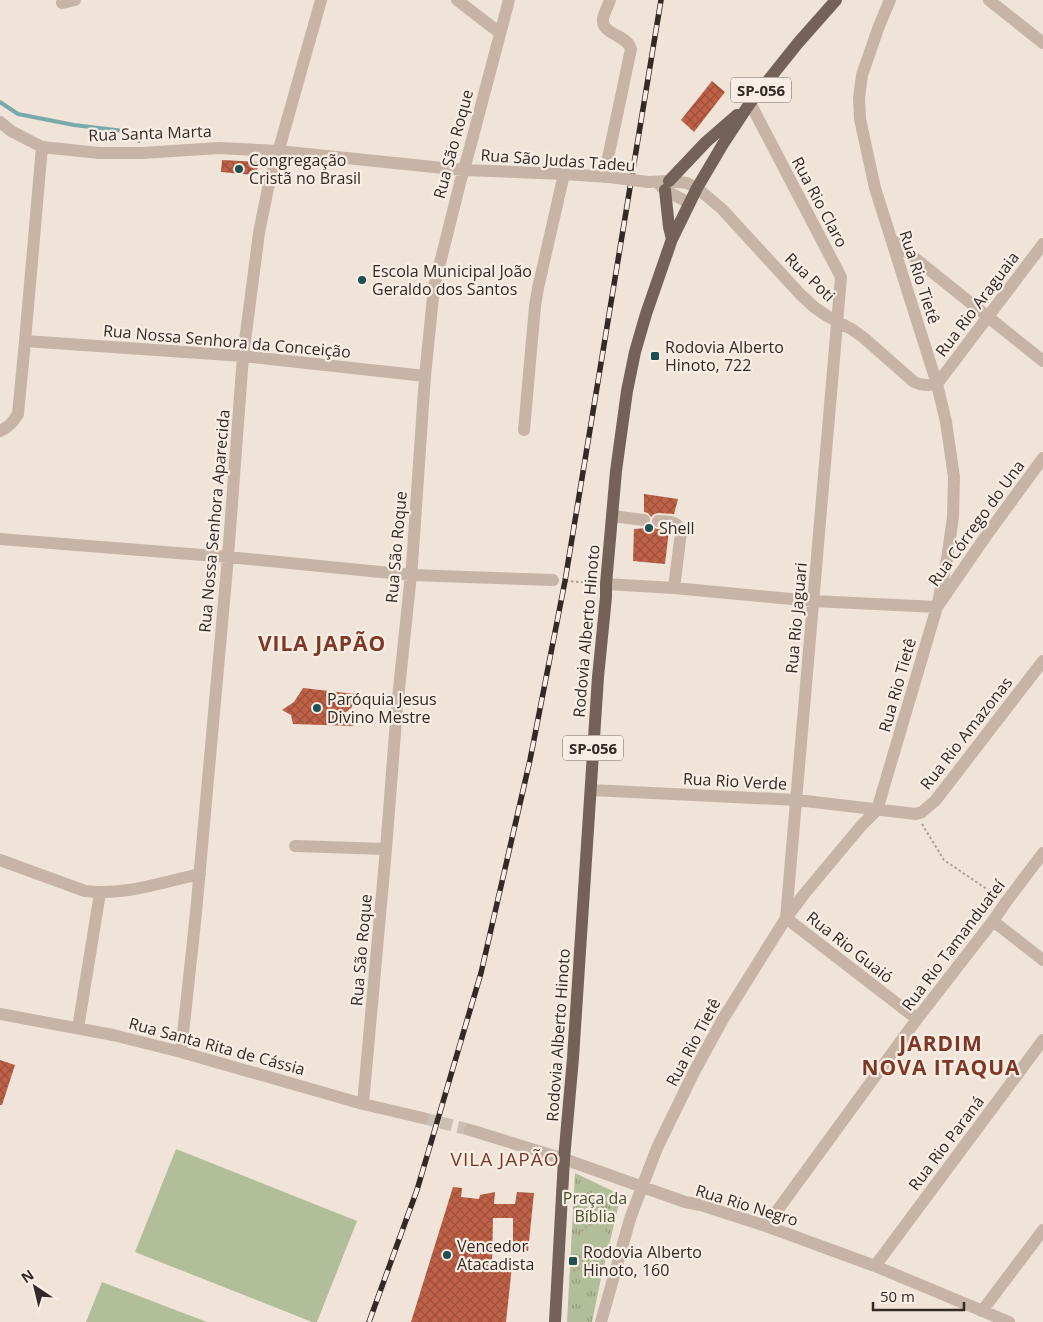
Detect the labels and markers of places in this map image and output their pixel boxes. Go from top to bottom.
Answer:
place label: Congregação Cristã no Brasil [249,149,361,189]
marker: Congregação Cristã no Brasil [233,163,245,175]
place label: Escola Municipal João Geraldo dos Santos [372,260,532,300]
marker: Escola Municipal João Geraldo dos Santos [356,274,368,286]
place label: Rodovia Alberto Hinoto, 722 [665,336,784,376]
marker: Rodovia Alberto Hinoto, 722 [649,350,661,362]
place label: Shell [659,517,695,539]
marker: Shell [643,522,655,534]
place label: Paróquia Jesus Divino Mestre [327,688,437,728]
marker: Paróquia Jesus Divino Mestre [311,702,323,714]
place label: Vencedor Atacadista [457,1235,534,1275]
place label: Rodovia Alberto Hinoto, 160 [583,1241,702,1281]
marker: Vencedor Atacadista [441,1249,453,1261]
marker: Rodovia Alberto Hinoto, 160 [567,1255,579,1267]

